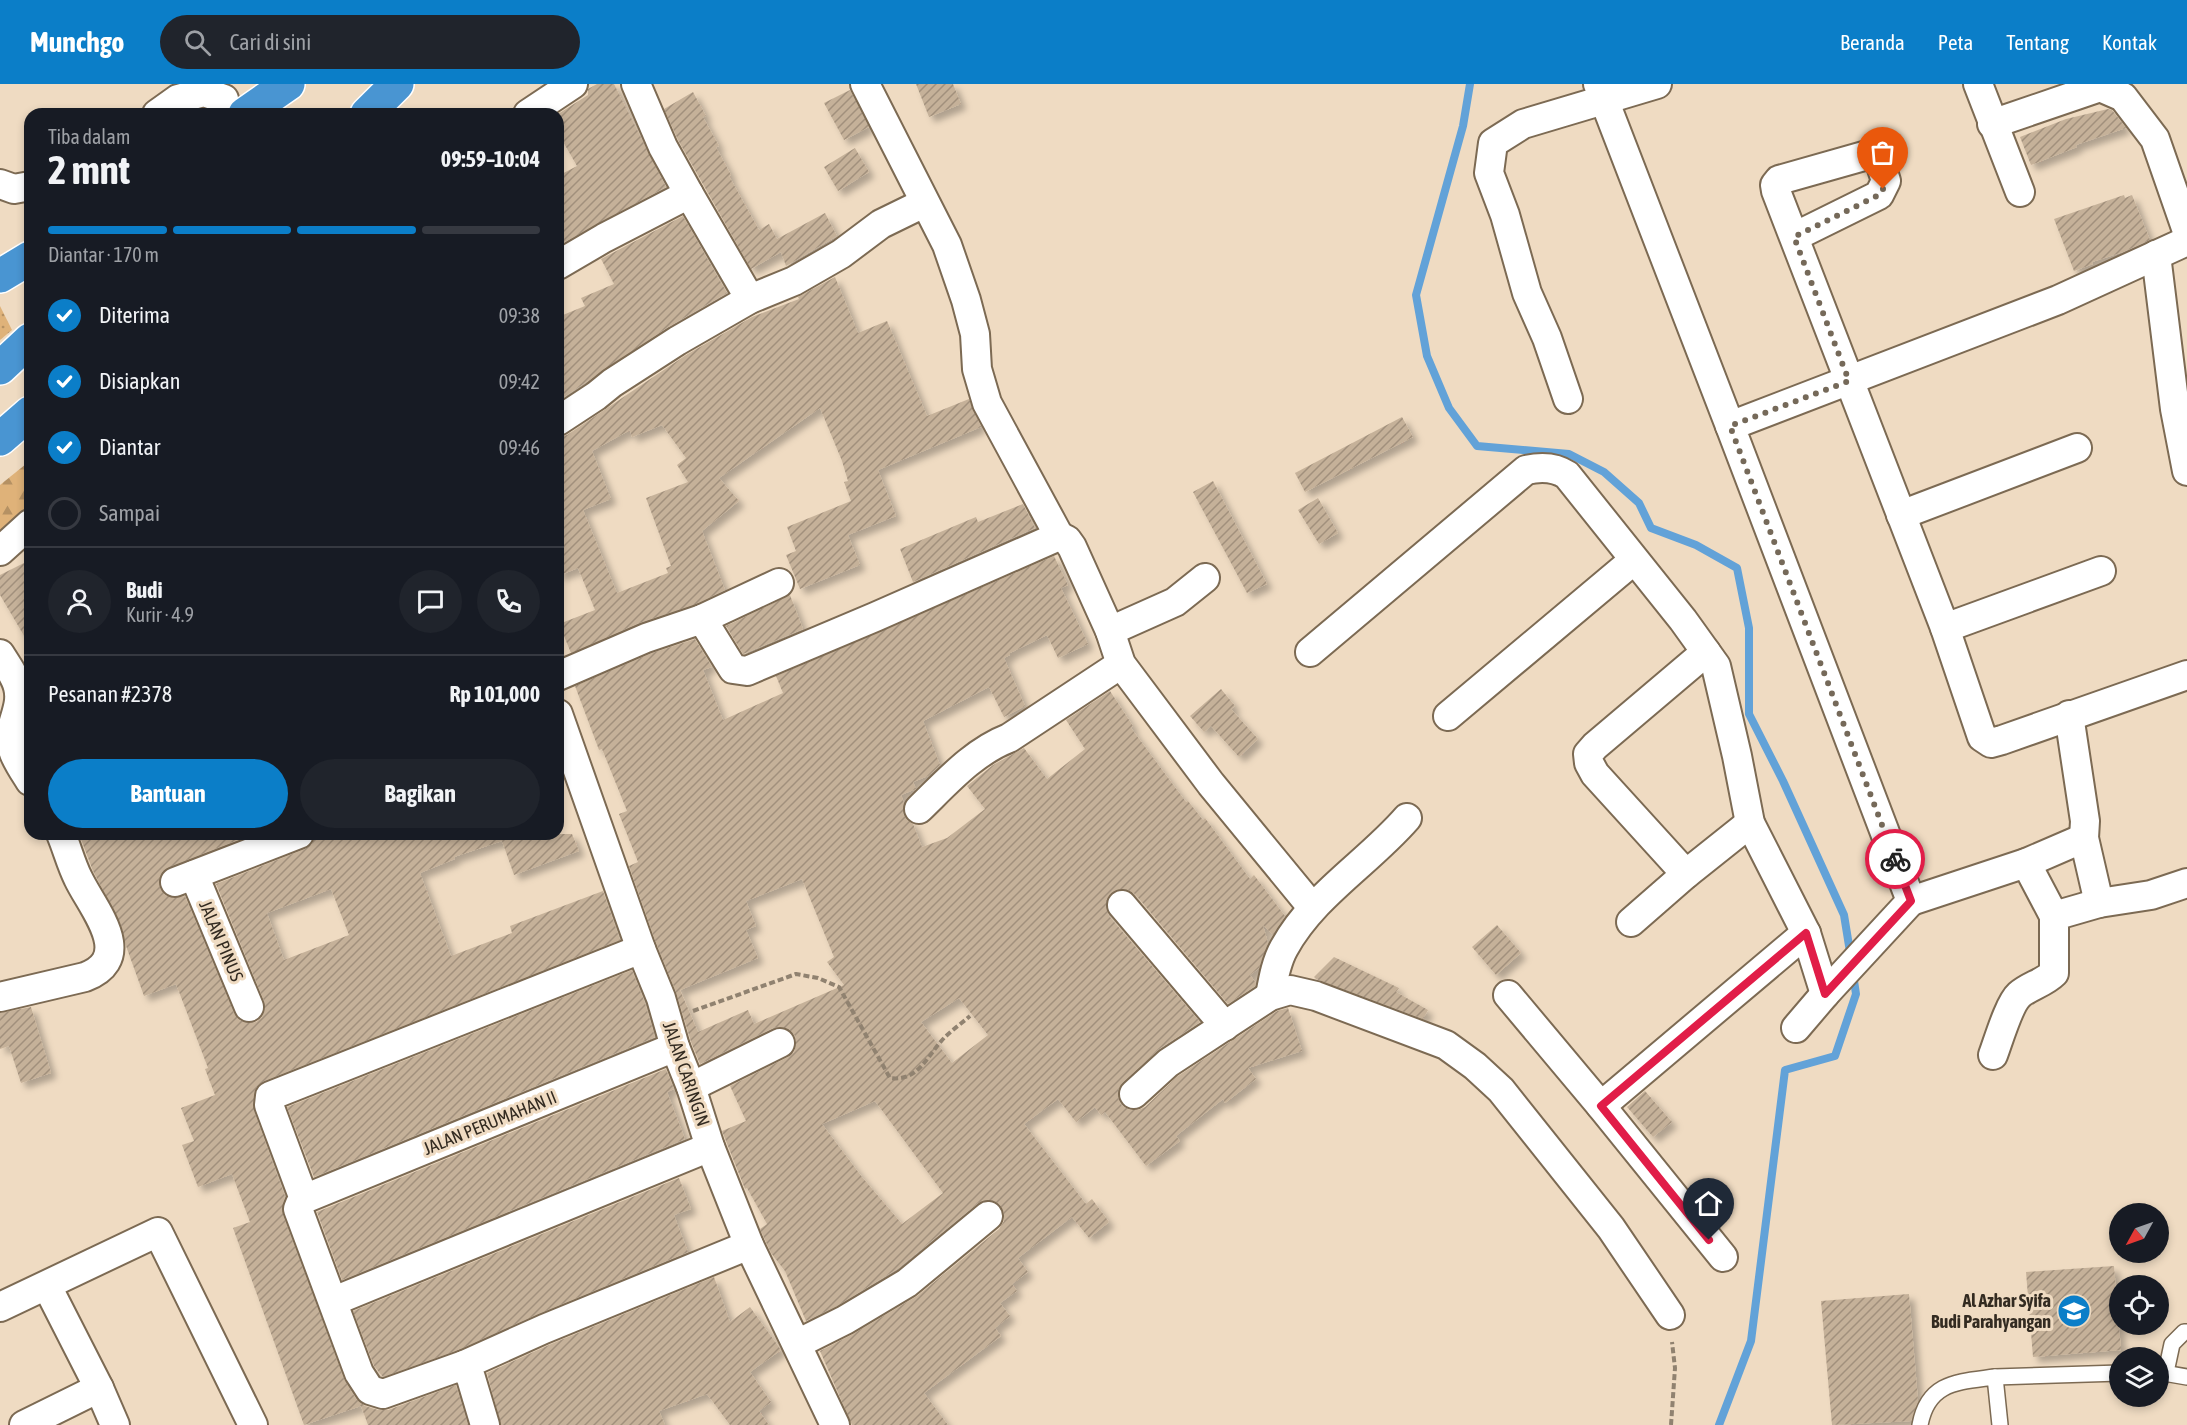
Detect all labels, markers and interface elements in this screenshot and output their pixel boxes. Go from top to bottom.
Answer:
search box [160,15,580,69]
text: Munchgo [30,26,124,58]
icon: search [181,26,214,59]
text: Cari di sini [229,29,311,55]
text: Beranda [1840,30,1905,54]
text: Peta [1938,30,1973,54]
text: Tentang [2006,30,2069,54]
text: Kontak [2102,30,2157,54]
text: Tiba dalam [48,125,130,148]
pin [1857,127,1908,189]
icon: bag [1866,136,1899,169]
text: 09:59–10:04 [441,146,540,172]
text: 2 mnt [48,148,130,192]
text: Diantar · 170 m [48,243,159,266]
icon: check [48,299,81,332]
text: Diterima [99,302,170,328]
text: 09:38 [499,304,540,327]
icon: check [48,365,81,398]
text: Disiapkan [99,368,180,394]
text: 09:42 [499,370,540,393]
icon: check [48,431,81,464]
text: Diantar [99,434,160,460]
text: 09:46 [499,436,540,459]
text: Sampai [99,500,160,526]
button: person [48,570,111,633]
button: chat [399,570,462,633]
button: phone [477,570,540,633]
text: Budi [126,577,163,603]
text: Kurir · 4.9 [126,603,194,626]
text: Pesanan #2378 [48,681,172,707]
text: Rp 101,000 [450,681,540,707]
button: Bantuan [48,759,288,828]
button: Bagikan [300,759,540,828]
courier [1865,829,1925,889]
icon: bike [1879,843,1912,876]
street label: JALAN PINUS [195,897,248,985]
street label: JALAN CARINGIN [659,1019,714,1129]
street label: JALAN PERUMAHAN II [420,1086,560,1159]
pin [1683,1178,1734,1240]
icon: home [1692,1187,1725,1220]
north arrow [2109,1203,2169,1263]
map controls [2109,1203,2169,1407]
button: locate [2109,1275,2169,1335]
place label: Al Azhar Syifa Budi Parahyangan [1931,1290,2051,1332]
school or university icon: Al Azhar Syifa Budi Parahyangan [2056,1293,2092,1329]
button: layers [2109,1347,2169,1407]

